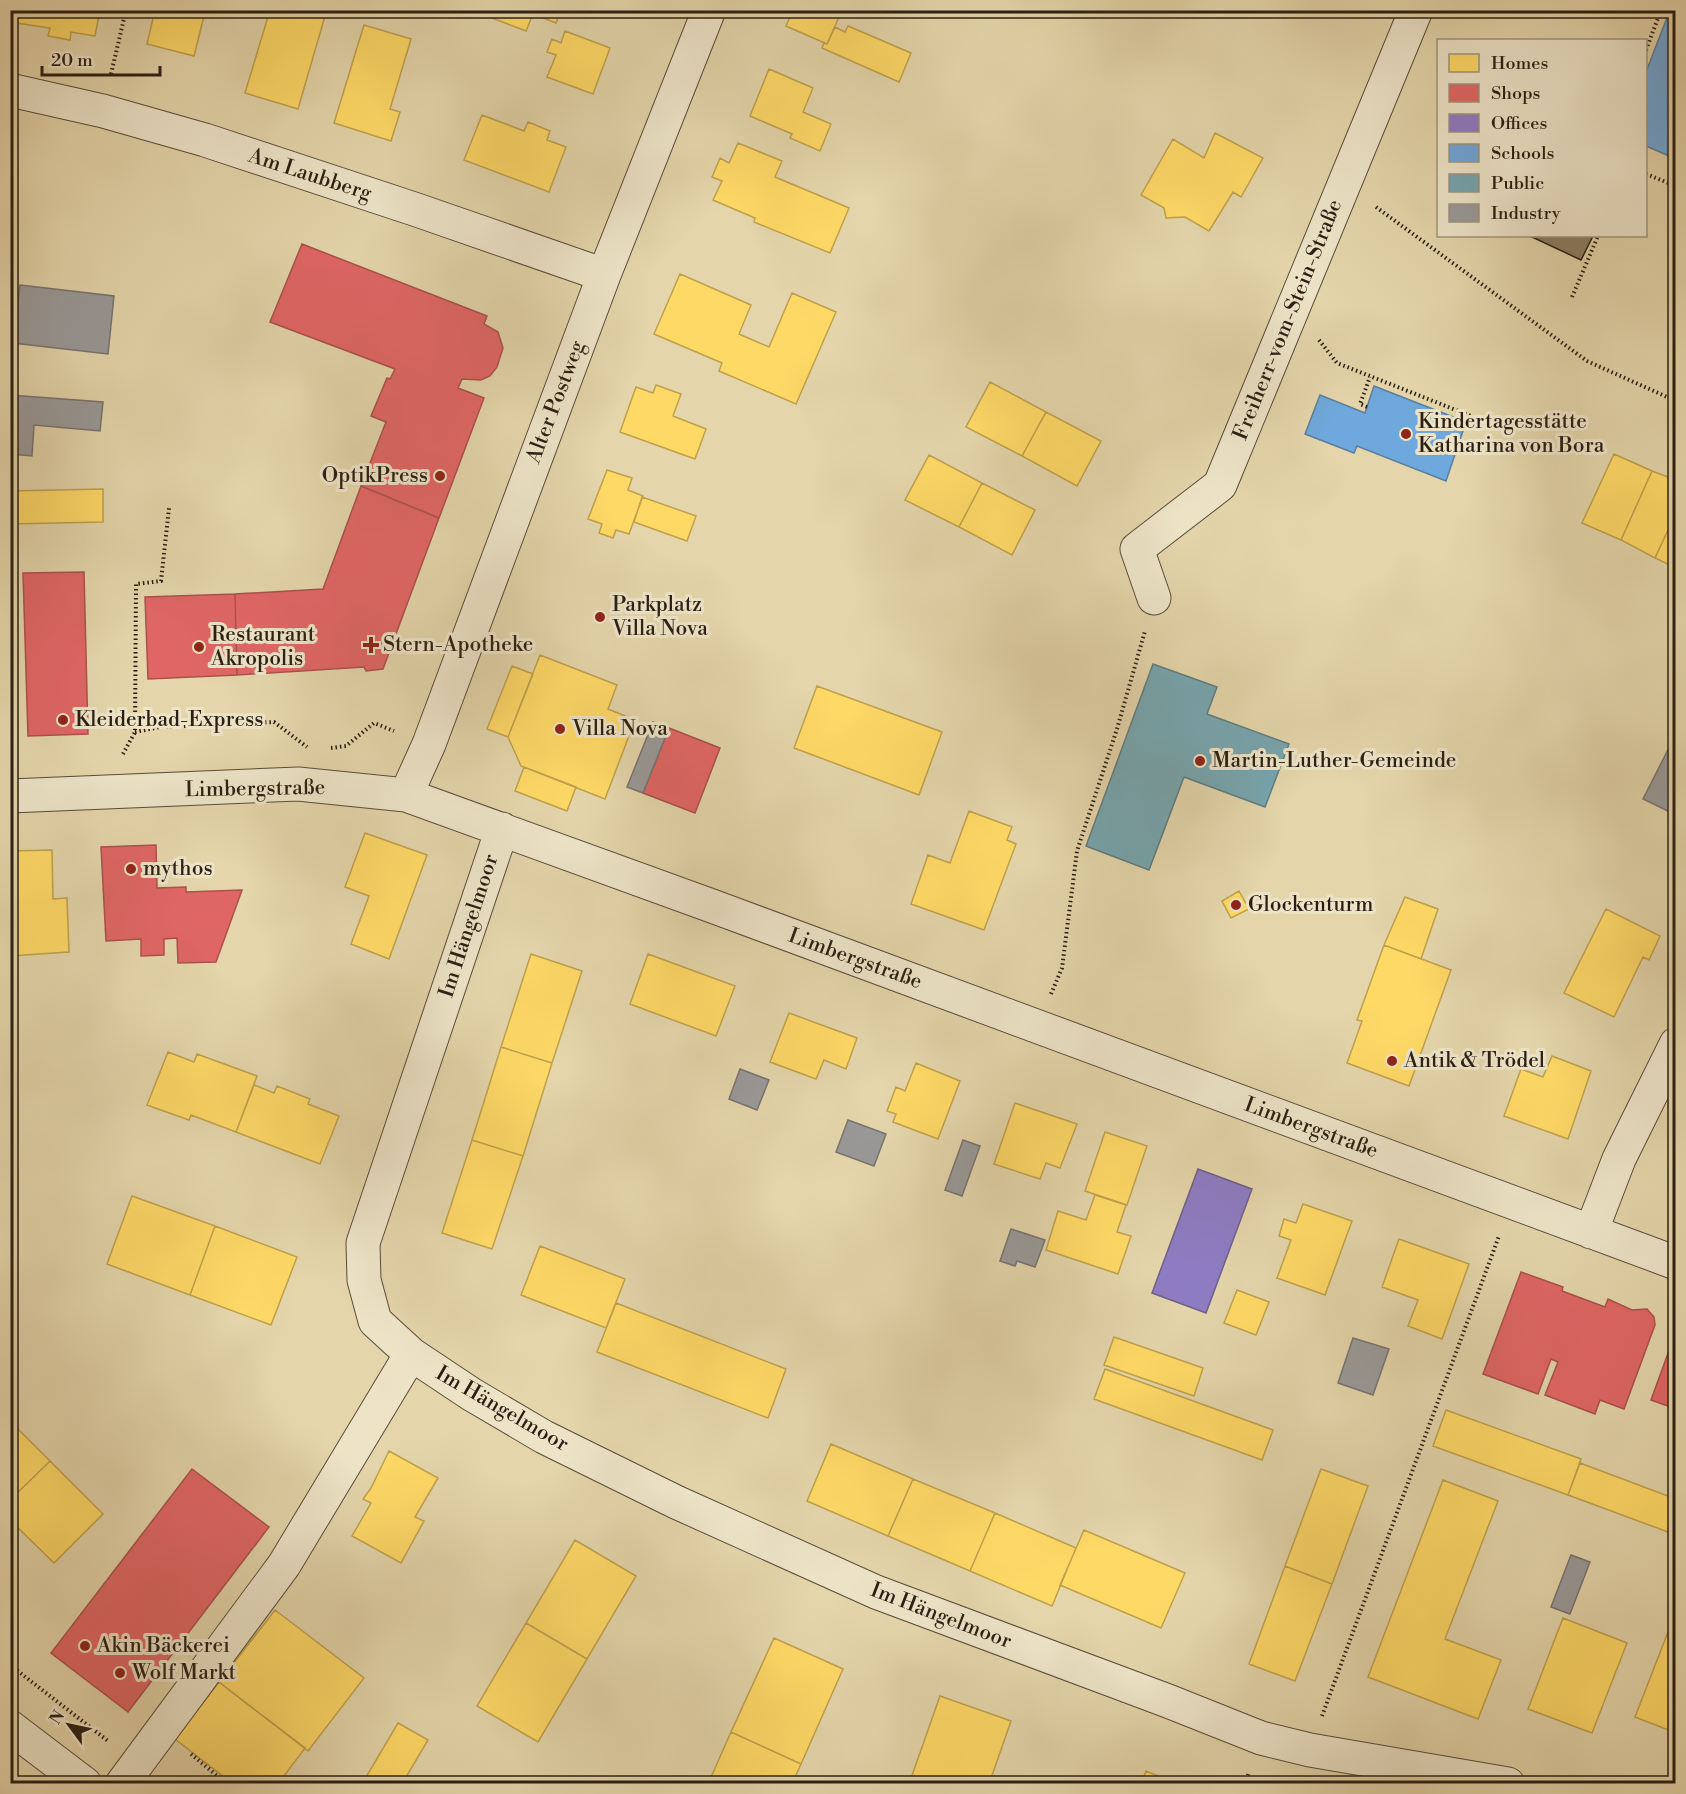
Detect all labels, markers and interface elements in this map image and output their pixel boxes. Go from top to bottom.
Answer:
scale bar [42,39,160,77]
legend [1437,39,1647,237]
text: 20 m [51,49,93,72]
text: Homes [1491,52,1548,75]
text: Shops [1491,82,1541,105]
text: Offices [1491,112,1547,135]
text: Schools [1491,142,1555,165]
street label: Am Laubberg [244,143,375,207]
text: Public [1491,172,1544,195]
street label: Freiherr-vom-Stein-Straße [1228,196,1348,444]
text: Industry [1491,202,1561,225]
street label: Alter Postweg [520,337,591,468]
place label: Kindertagesstätte Katharina von Bora [1418,409,1605,459]
marker: Kindertagesstätte Katharina von Bora [1399,427,1413,441]
place label: OptikPress [322,463,428,489]
marker: OptikPress [433,469,447,483]
place label: Parkplatz Villa Nova [611,592,708,642]
marker: Parkplatz Villa Nova [593,610,607,624]
place label: Restaurant Akropolis [210,622,316,672]
place label: Stern-Apotheke [383,632,533,658]
marker: Stern-Apotheke [364,638,378,652]
marker: Restaurant Akropolis [192,640,206,654]
place label: Kleiderbad-Express [75,707,264,733]
marker: Kleiderbad-Express [56,713,70,727]
place label: Villa Nova [571,716,668,742]
marker: Villa Nova [553,722,567,736]
place label: Martin-Luther-Gemeinde [1212,748,1456,774]
marker: Martin-Luther-Gemeinde [1193,754,1207,768]
street label: Limbergstraße [185,775,325,803]
street label: Im Hängelmoor [434,851,504,1001]
place label: mythos [143,856,213,882]
marker: mythos [124,862,138,876]
place label: Glockenturm [1248,892,1373,918]
marker: Glockenturm [1229,898,1243,912]
street label: Limbergstraße [785,923,925,995]
place label: Antik & Trödel [1403,1048,1545,1074]
marker: Antik & Trödel [1385,1054,1399,1068]
street label: Limbergstraße [1241,1092,1381,1164]
street label: Im Hängelmoor [431,1360,573,1458]
street label: Im Hängelmoor [867,1577,1015,1655]
place label: Akin Bäckerei [96,1633,230,1659]
marker: Akin Bäckerei [78,1639,92,1653]
place label: Wolf Markt [131,1660,237,1686]
marker: Wolf Markt [113,1666,127,1680]
north arrow [39,1695,99,1755]
text: N [45,1706,69,1728]

